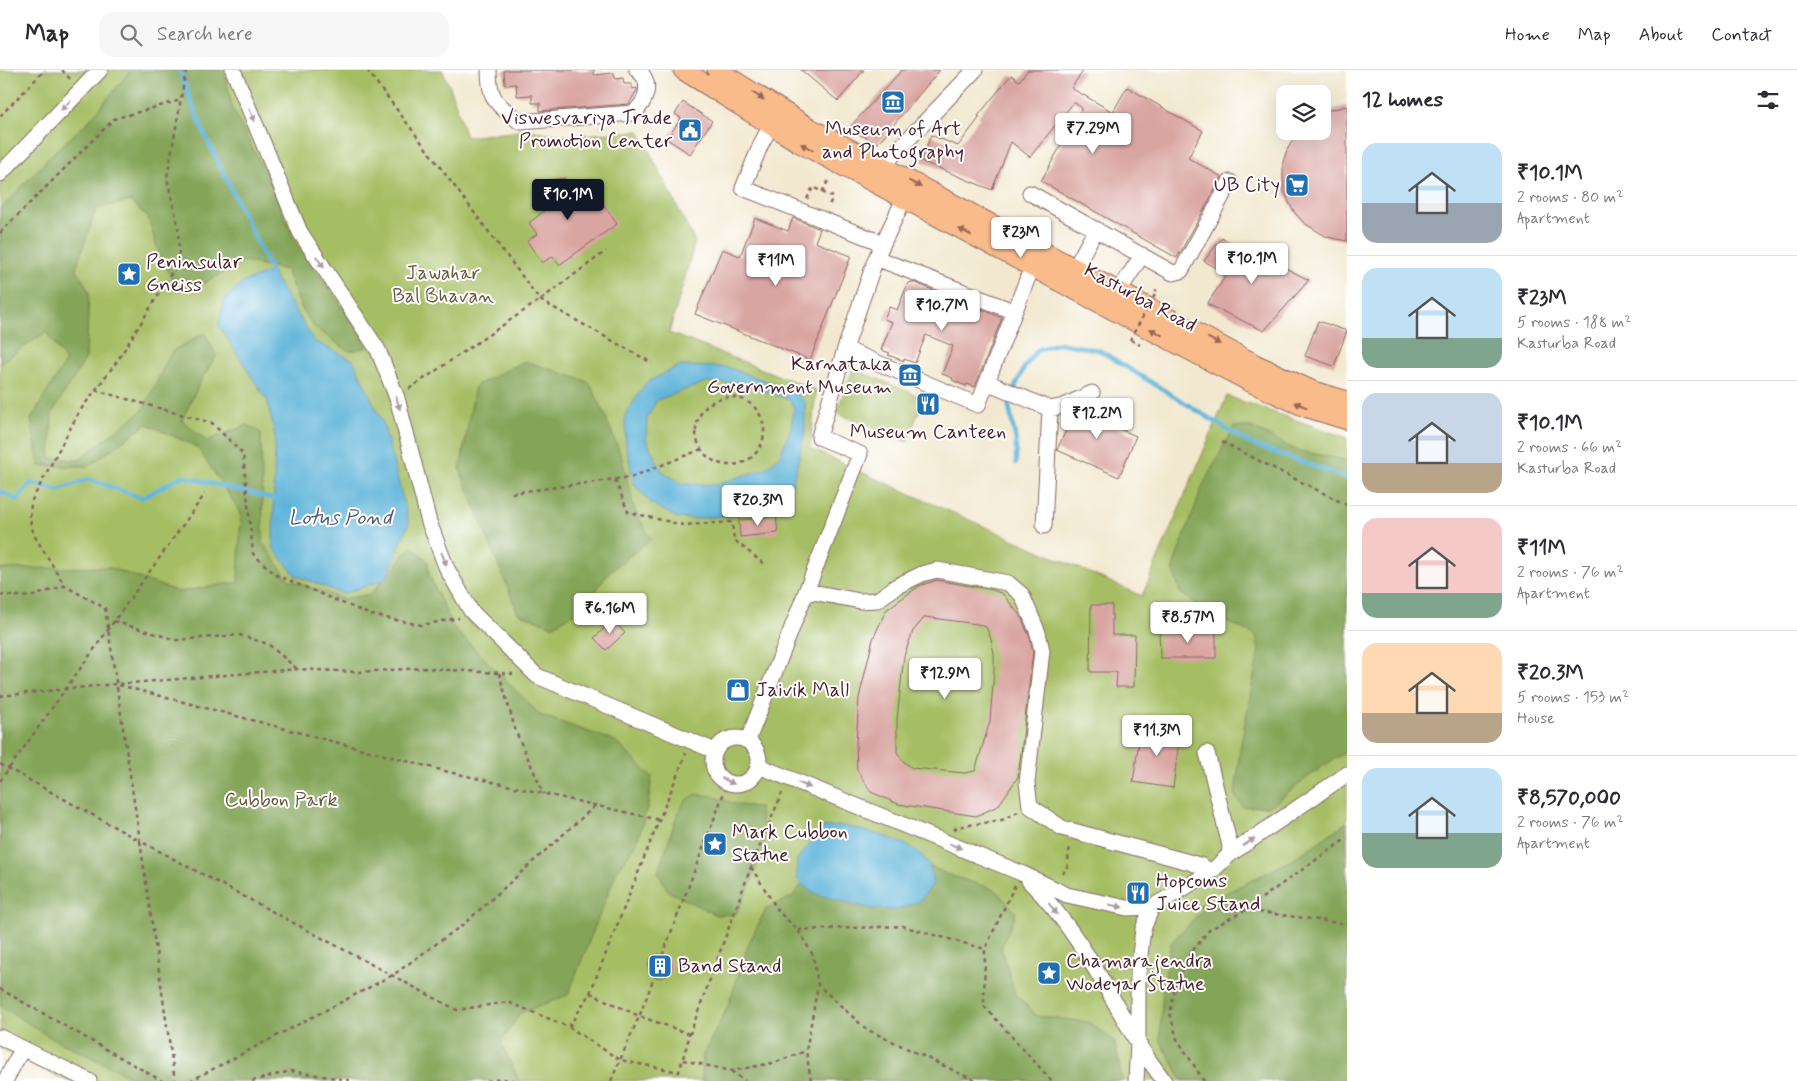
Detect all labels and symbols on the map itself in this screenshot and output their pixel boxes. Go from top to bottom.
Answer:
museum icon: Museum of Art and Photography [880,89,906,115]
one-way arrow [751,92,764,101]
one-way arrow [61,99,73,111]
place label: Viswesvariya Trade Promotion Center [501,105,673,155]
one-way arrow [248,108,256,123]
pin: ₹7.29M [1052,112,1134,155]
place label: Museum of Art and Photography [822,116,964,168]
public building icon: Viswesvariya Trade Promotion Center [677,117,703,143]
one-way arrow [799,143,814,151]
place label: UB City [1214,172,1280,199]
supermarket icon: UB City [1284,172,1310,198]
pin: ₹10.1M [527,178,609,221]
one-way arrow [908,180,922,188]
pin: ₹23M [991,216,1051,259]
one-way arrow [958,228,973,236]
pin: ₹10.1M [1211,242,1293,285]
pin: ₹11M [746,244,806,287]
place label: Peninsular Gneiss [146,249,243,299]
one-way arrow [315,256,325,269]
street label: Kasturba Road [1079,257,1201,339]
park label: Jawahar Bal Bhavan [392,260,494,310]
place icon: Peninsular Gneiss [116,261,142,287]
pin: ₹10.7M [901,290,983,332]
one-way arrow [1149,328,1163,336]
one-way arrow [1206,337,1221,345]
place label: Karnataka Government Museum [707,351,892,401]
museum icon: Karnataka Government Museum [897,362,923,388]
restaurant icon: Museum Canteen [915,391,941,417]
one-way arrow [395,396,403,411]
pin: ₹12.2M [1056,398,1138,440]
one-way arrow [1294,401,1308,409]
place label: Museum Canteen [850,419,1006,446]
pin: ₹20.3M [717,484,799,527]
water label: Lotus Pond [288,504,394,532]
one-way arrow [440,552,448,566]
pin: ₹6.16M [569,592,651,635]
pin: ₹8.57M [1147,602,1229,644]
pin: ₹12.9M [904,658,986,700]
shop icon: Jaivik Mall [725,677,751,703]
place label: Jaivik Mall [756,677,849,704]
pin: ₹11.3M [1116,714,1198,757]
one-way arrow [720,776,735,785]
one-way arrow [797,781,811,789]
park label: Cubbon Park [224,787,338,814]
place label: Mark Cubbon Statue [732,819,848,869]
place icon: Mark Cubbon Statue [702,831,728,857]
one-way arrow [1242,837,1256,847]
one-way arrow [947,842,962,850]
place label: Hopcoms Juice Stand [1156,868,1260,918]
restaurant icon: Hopcoms Juice Stand [1125,880,1151,906]
one-way arrow [1048,902,1059,915]
one-way arrow [1108,902,1123,910]
place label: Chamarajendra Wodeyar Statue [1066,948,1212,998]
building icon: Band Stand [647,953,673,979]
place label: Band Stand [678,953,781,980]
place icon: Chamarajendra Wodeyar Statue [1036,960,1062,986]

